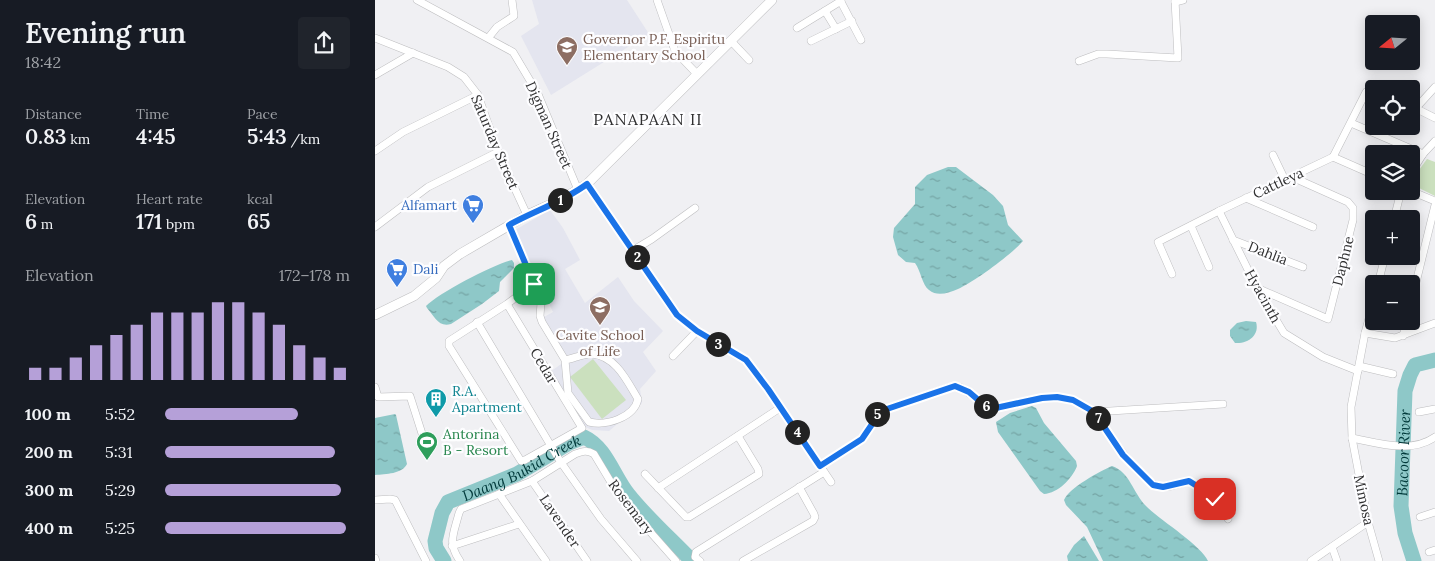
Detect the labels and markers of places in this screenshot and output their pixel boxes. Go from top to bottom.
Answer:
place label: Governor P.F. Espiritu Elementary School [583,30,725,64]
school or university icon: Governor P.F. Espiritu Elementary School [555,35,579,66]
pin: 1 [547,188,573,212]
supermarket icon: Alfamart [461,193,485,224]
place label: Alfamart [400,196,458,214]
pin: 2 [625,244,649,270]
supermarket icon: Dali [385,257,409,288]
place label: Dali [413,260,438,278]
pin [513,263,555,305]
school or university icon: Cavite School of Life [588,295,612,326]
place label: Cavite School of Life [556,326,645,360]
pin: 3 [705,332,731,356]
place label: R.A. Apartment [451,382,522,416]
building icon: R.A. Apartment [424,387,448,418]
pin: 6 [973,394,999,418]
pin: 5 [865,402,889,426]
pin: 7 [1085,406,1111,430]
pin: 4 [785,420,809,444]
place label: Antorina B - Resort [442,425,509,459]
sports icon: Antorina B - Resort [415,430,439,461]
pin [1194,478,1236,520]

